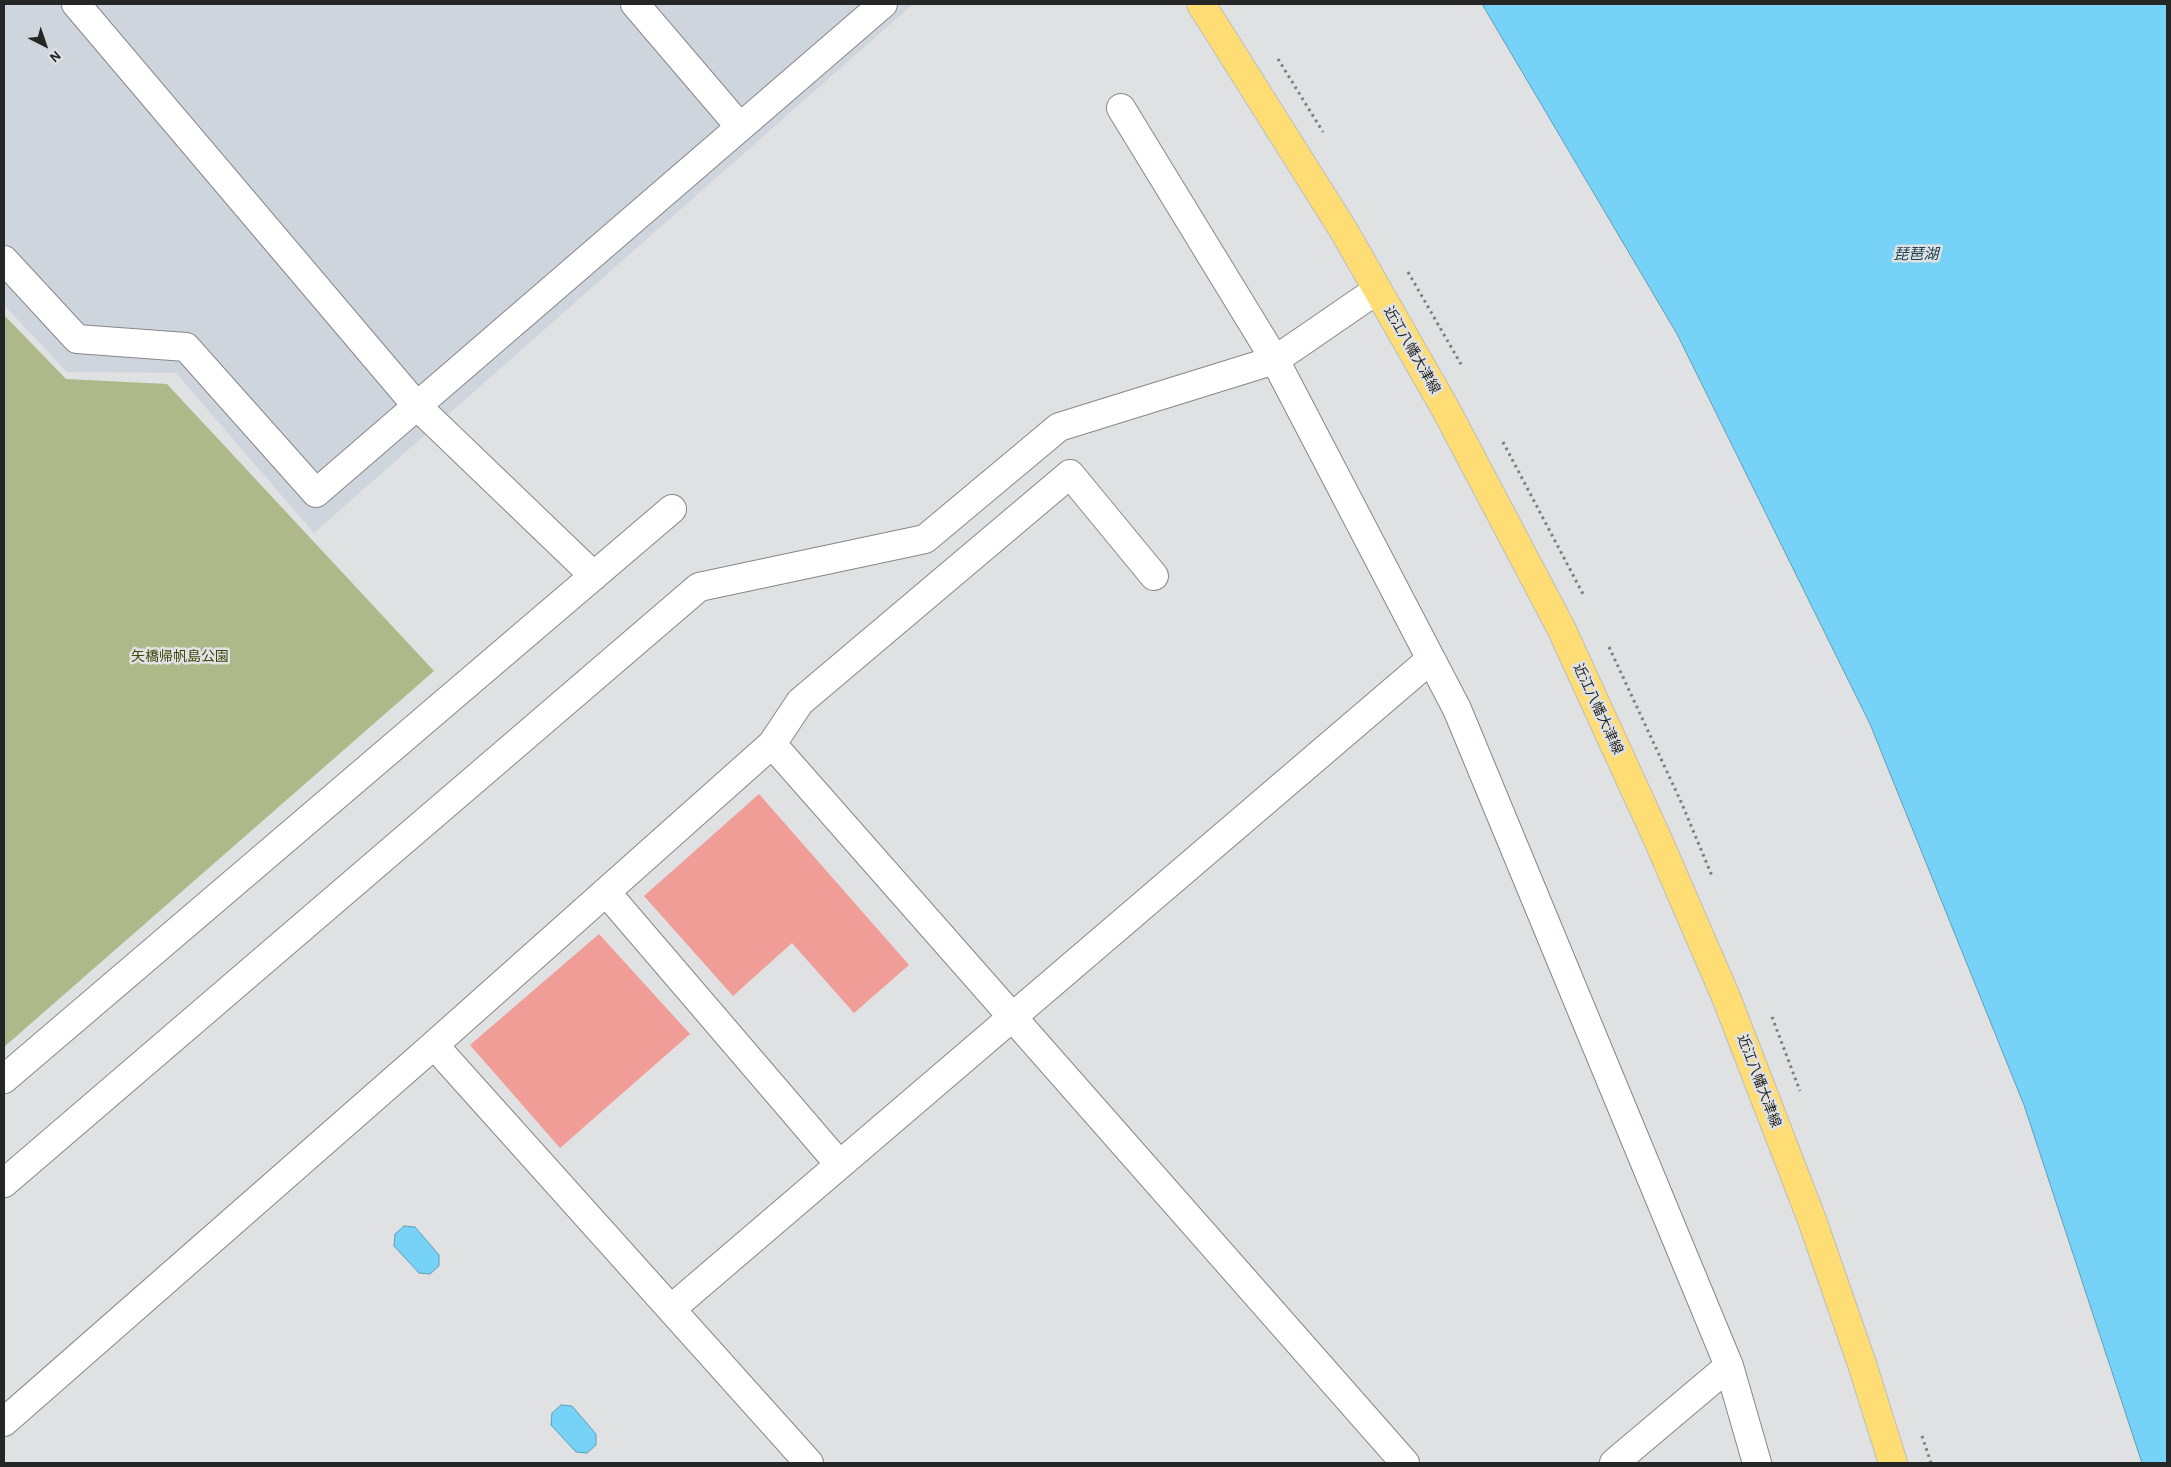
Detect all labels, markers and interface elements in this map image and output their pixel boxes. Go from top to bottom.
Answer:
north arrow [20,20,70,70]
text: N [47,48,63,65]
water label: 琵琶湖 [1894,245,1938,263]
street label: 近江八幡大津線 [1380,303,1444,397]
park label: 矢橋帰帆島公園 [131,649,229,665]
street label: 近江八幡大津線 [1570,661,1626,757]
street label: 近江八幡大津線 [1734,1032,1784,1130]

